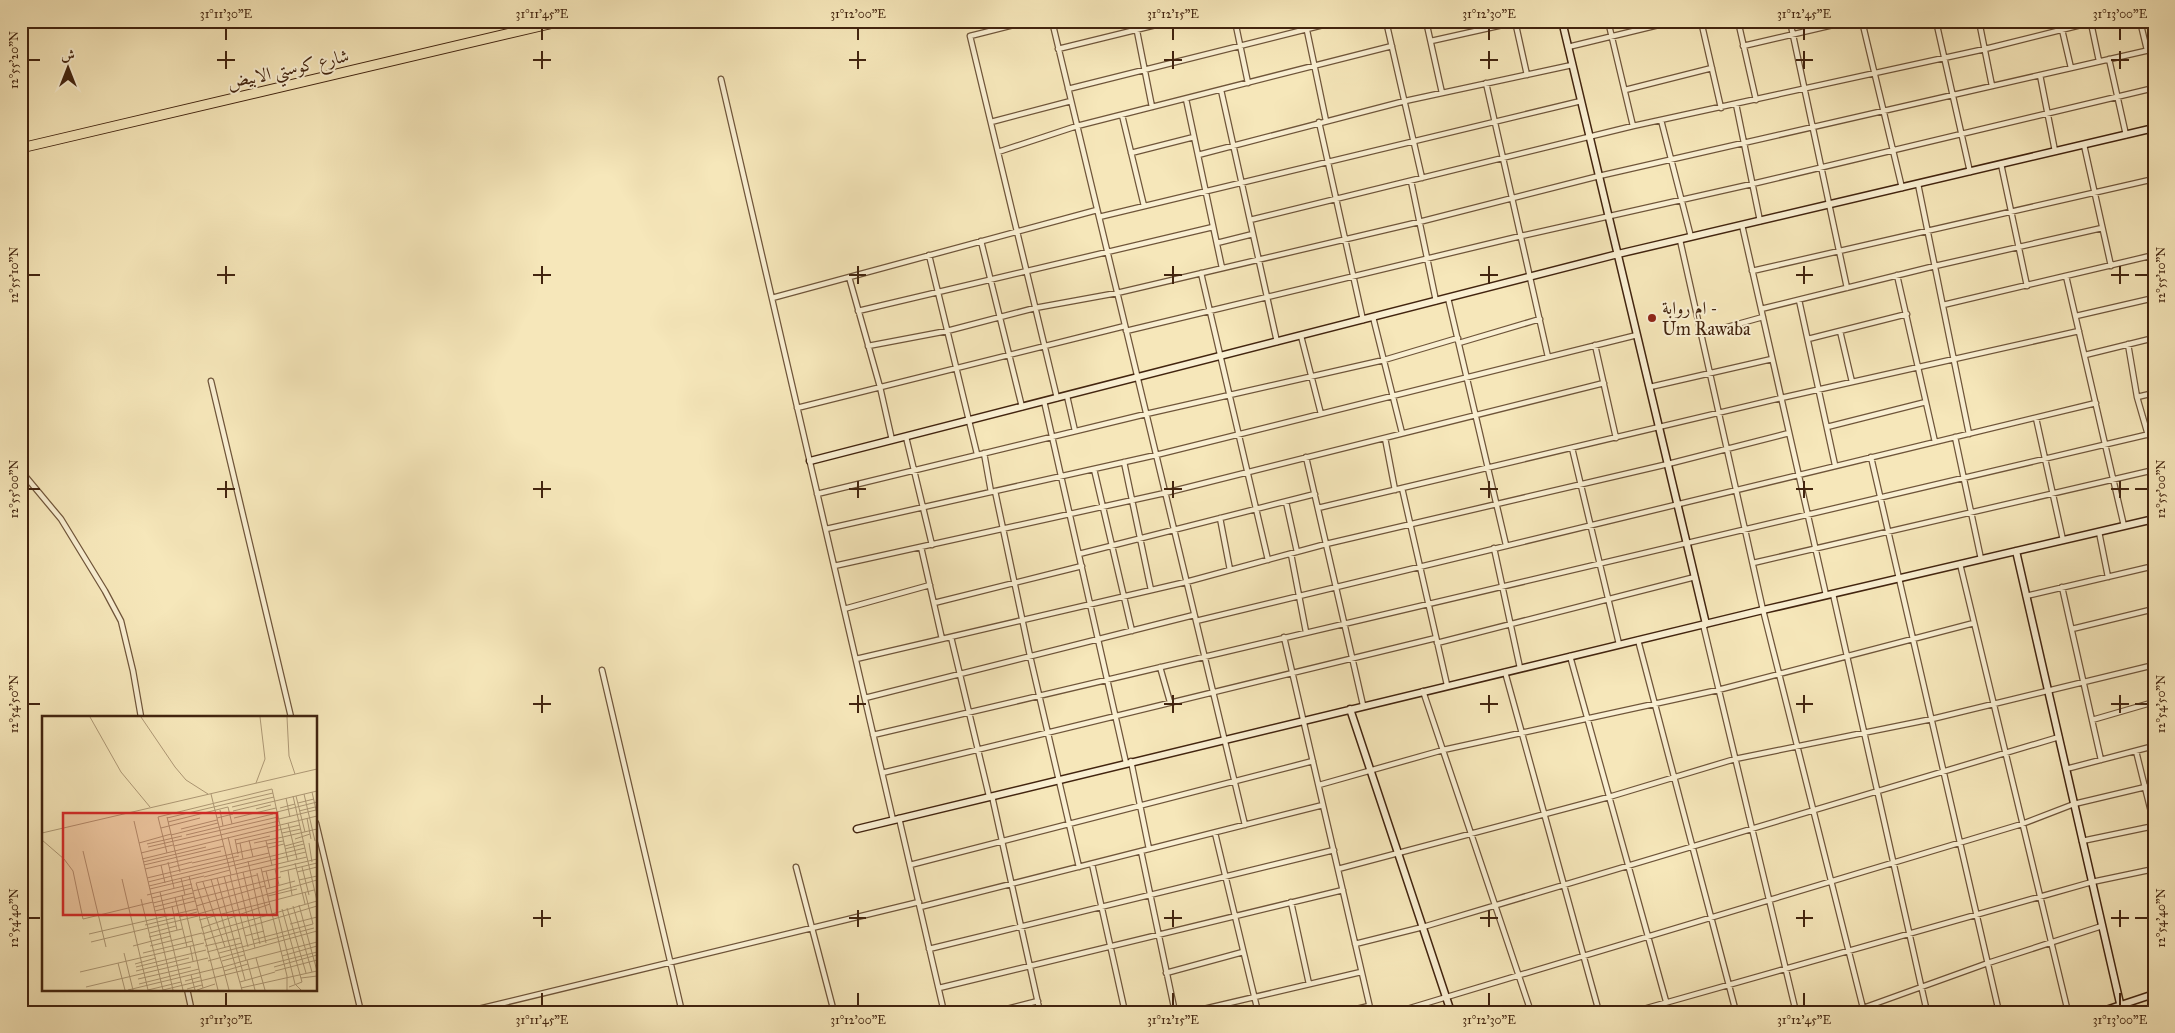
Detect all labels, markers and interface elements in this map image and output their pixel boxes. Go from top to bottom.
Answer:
text: 31°11'30"E [200,7,253,21]
text: 31°11'45"E [516,7,569,21]
text: 31°12'00"E [830,7,886,21]
text: 31°12'15"E [1147,7,1199,21]
text: 31°12'30"E [1462,7,1516,21]
text: 31°12'45"E [1777,7,1831,21]
text: 31°13'00"E [2093,7,2148,21]
text: 12°55'20"N [7,31,21,89]
north arrow [42,42,92,92]
street label: شارع كوستي الابيض [225,44,353,100]
text: ش [61,47,75,64]
text: 12°55'10"N [7,247,21,303]
text: 12°55'10"N [2154,247,2168,303]
place label: ام روابة - Um Rawaba [1662,297,1751,340]
marker: ام روابة - Um Rawaba [1646,312,1658,324]
text: 12°55'00"N [7,460,21,518]
text: 12°55'00"N [2154,460,2168,518]
text: 12°54'50"N [7,675,21,733]
text: 12°54'50"N [2154,675,2168,733]
inset map [42,716,318,990]
text: 12°54'40"N [7,888,21,948]
text: 12°54'40"N [2154,888,2168,948]
text: 31°11'30"E [200,1013,253,1027]
text: 31°11'45"E [516,1013,569,1027]
text: 31°12'00"E [830,1013,886,1027]
text: 31°12'15"E [1147,1013,1199,1027]
text: 31°12'30"E [1462,1013,1516,1027]
text: 31°12'45"E [1777,1013,1831,1027]
text: 31°13'00"E [2093,1013,2148,1027]

